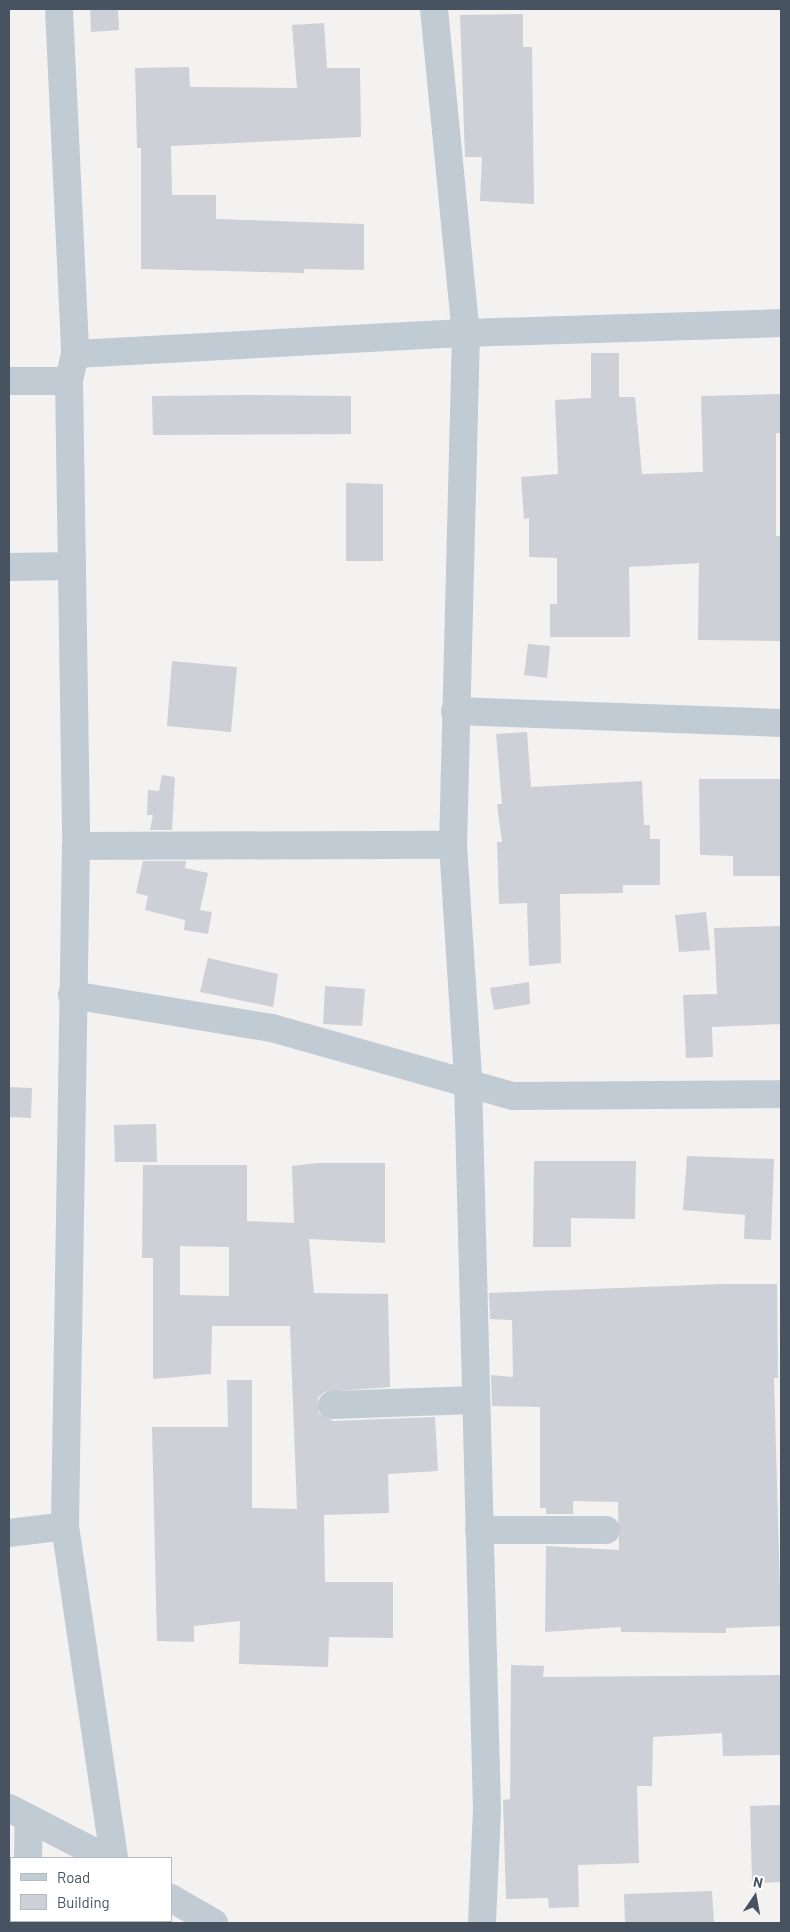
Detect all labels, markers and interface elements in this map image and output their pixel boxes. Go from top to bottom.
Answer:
legend [10,1857,172,1922]
text: Road [57,1868,90,1886]
north arrow [730,1872,780,1922]
text: N [752,1873,765,1891]
text: Building [57,1893,110,1911]

